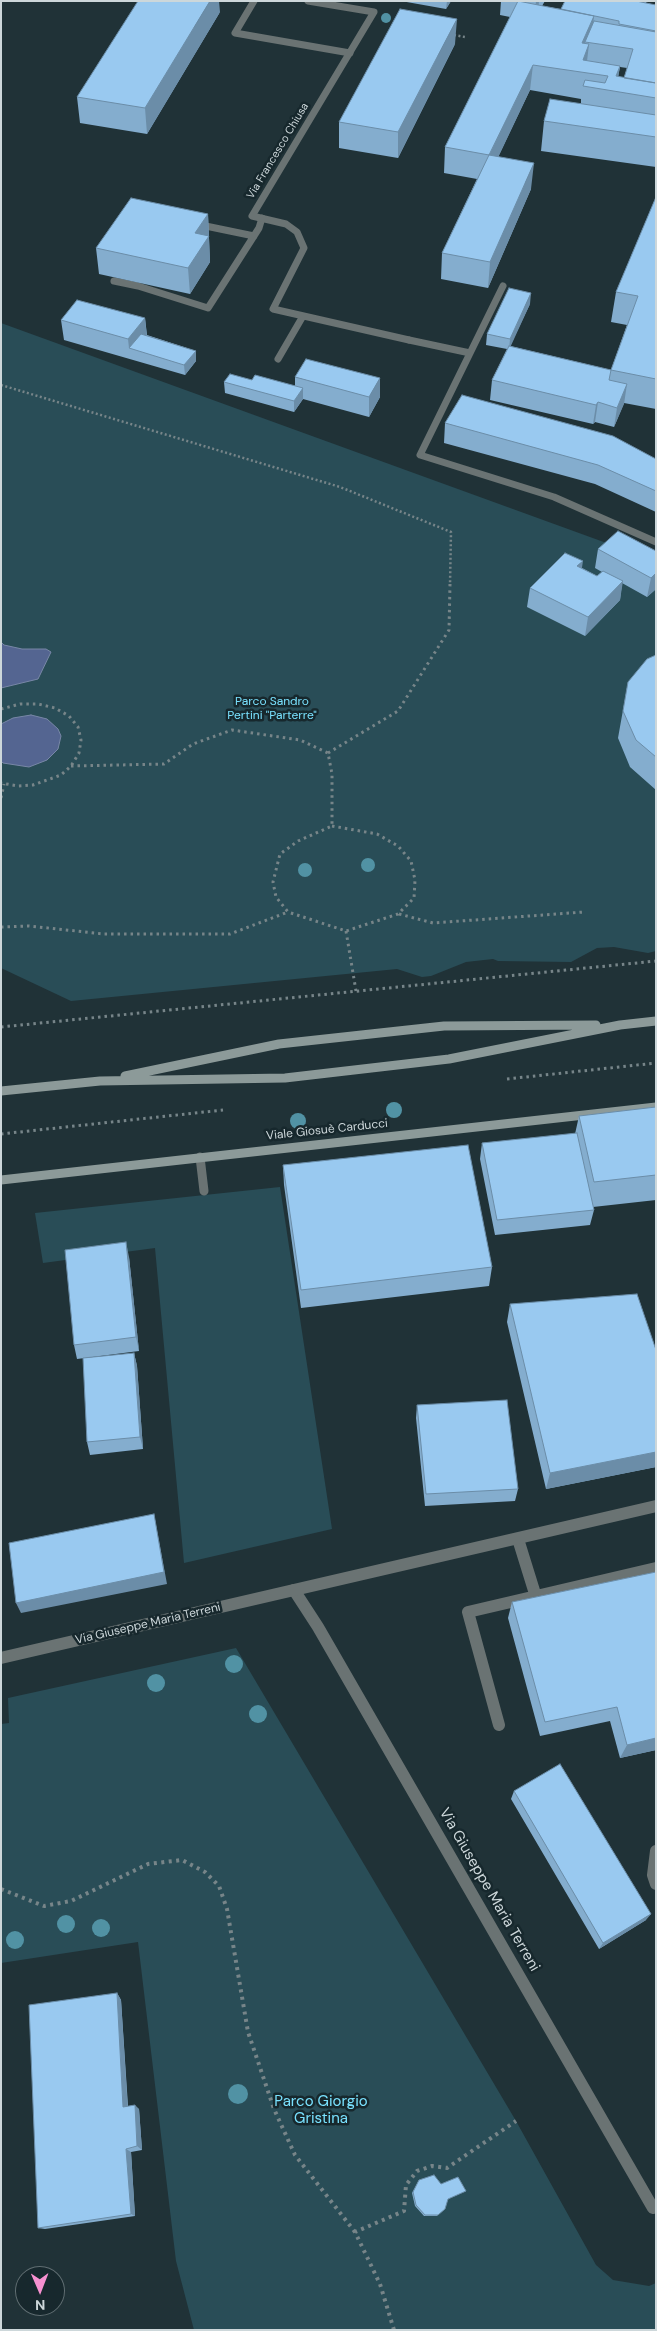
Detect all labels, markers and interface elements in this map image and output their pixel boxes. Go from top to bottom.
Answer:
street label: Via Francesco Chiusa [244,101,312,201]
park label: Parco Sandro Pertini "Parterre" [227,695,317,723]
street label: Viale Giosuè Carducci [265,1116,389,1144]
street label: Via Giuseppe Maria Terreni [74,1600,222,1648]
street label: Via Giuseppe Maria Terreni [435,1805,543,1975]
park label: Parco Giorgio Gristina [274,2093,368,2128]
north arrow [15,2266,65,2316]
text: N [35,2296,46,2314]

